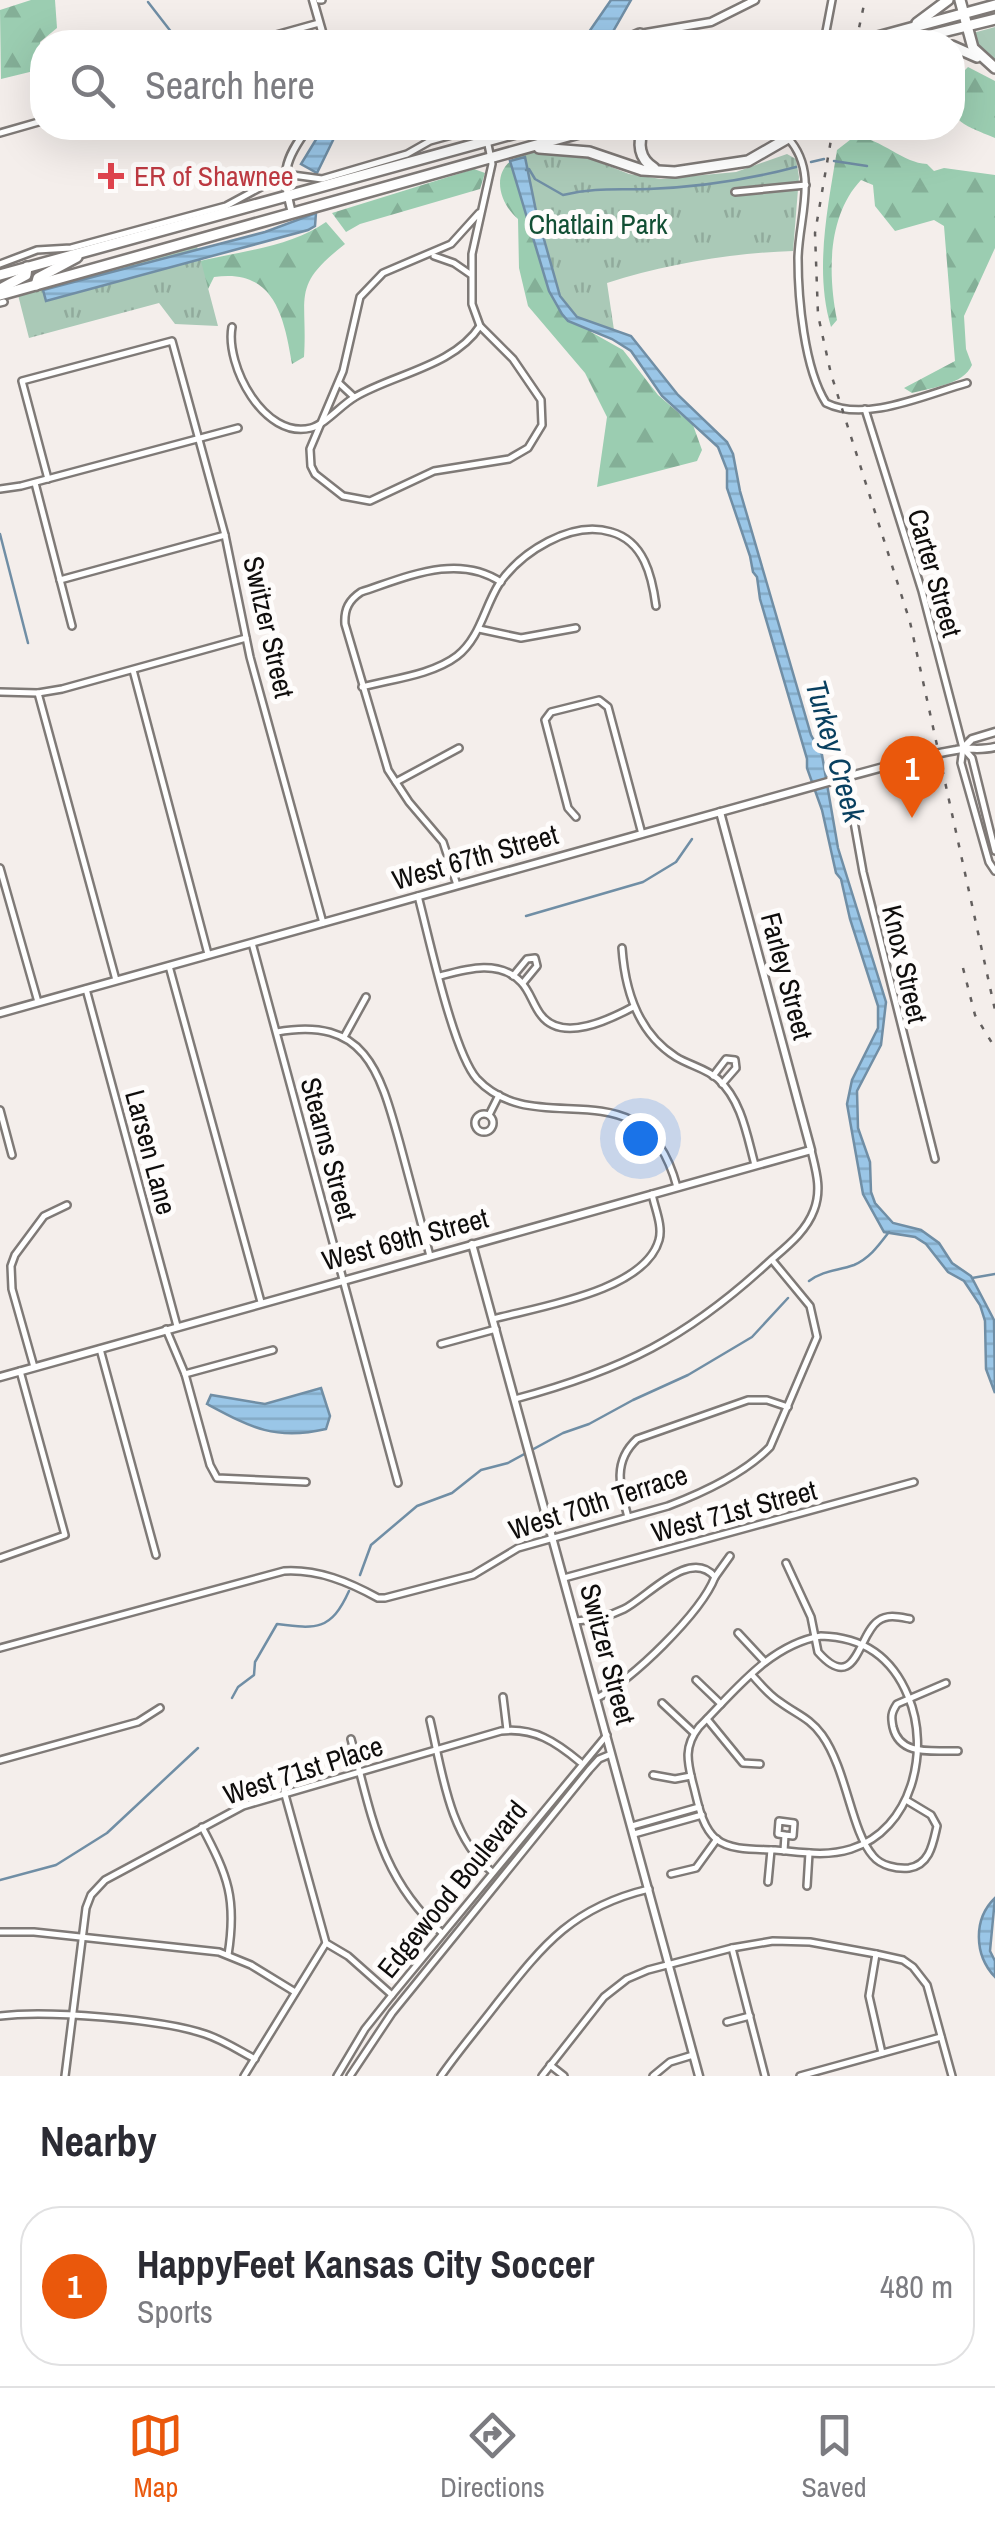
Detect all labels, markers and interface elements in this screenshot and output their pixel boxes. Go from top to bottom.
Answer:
search box [30,30,965,140]
icon: search [65,58,120,113]
text: Search here [145,60,315,111]
place label: ER of Shawnee [134,157,294,195]
marker: ER of Shawnee [98,163,124,189]
park label: Chatlain Park [528,205,668,243]
street label: Carter Street [899,505,971,641]
street label: Switzer Street [234,552,304,702]
water label: Turkey Creek [797,676,876,828]
pin: 1 [880,736,944,818]
street label: West 67th Street [388,815,562,899]
street label: Knox Street [873,901,937,1027]
street label: Farley Street [752,908,822,1044]
street label: Stearns Street [292,1073,366,1225]
street label: Larsen Lane [116,1085,186,1219]
your location [615,1113,666,1164]
street label: West 69th Street [318,1199,492,1279]
street label: West 70th Terrace [504,1455,692,1549]
street label: West 71st Street [647,1471,821,1551]
street label: Switzer Street [571,1579,645,1729]
street label: West 71st Place [218,1726,388,1814]
street label: Edgewood Boulevard [369,1792,535,1986]
text: Nearby [40,2113,157,2169]
text: HappyFeet Kansas City Soccer [137,2239,594,2290]
text: 1 [67,2265,82,2308]
text: 480 m [880,2265,953,2308]
text: Sports [137,2290,213,2333]
tab: Map [128,2408,183,2506]
tab: Directions [440,2408,545,2506]
tab: Saved [802,2408,867,2506]

